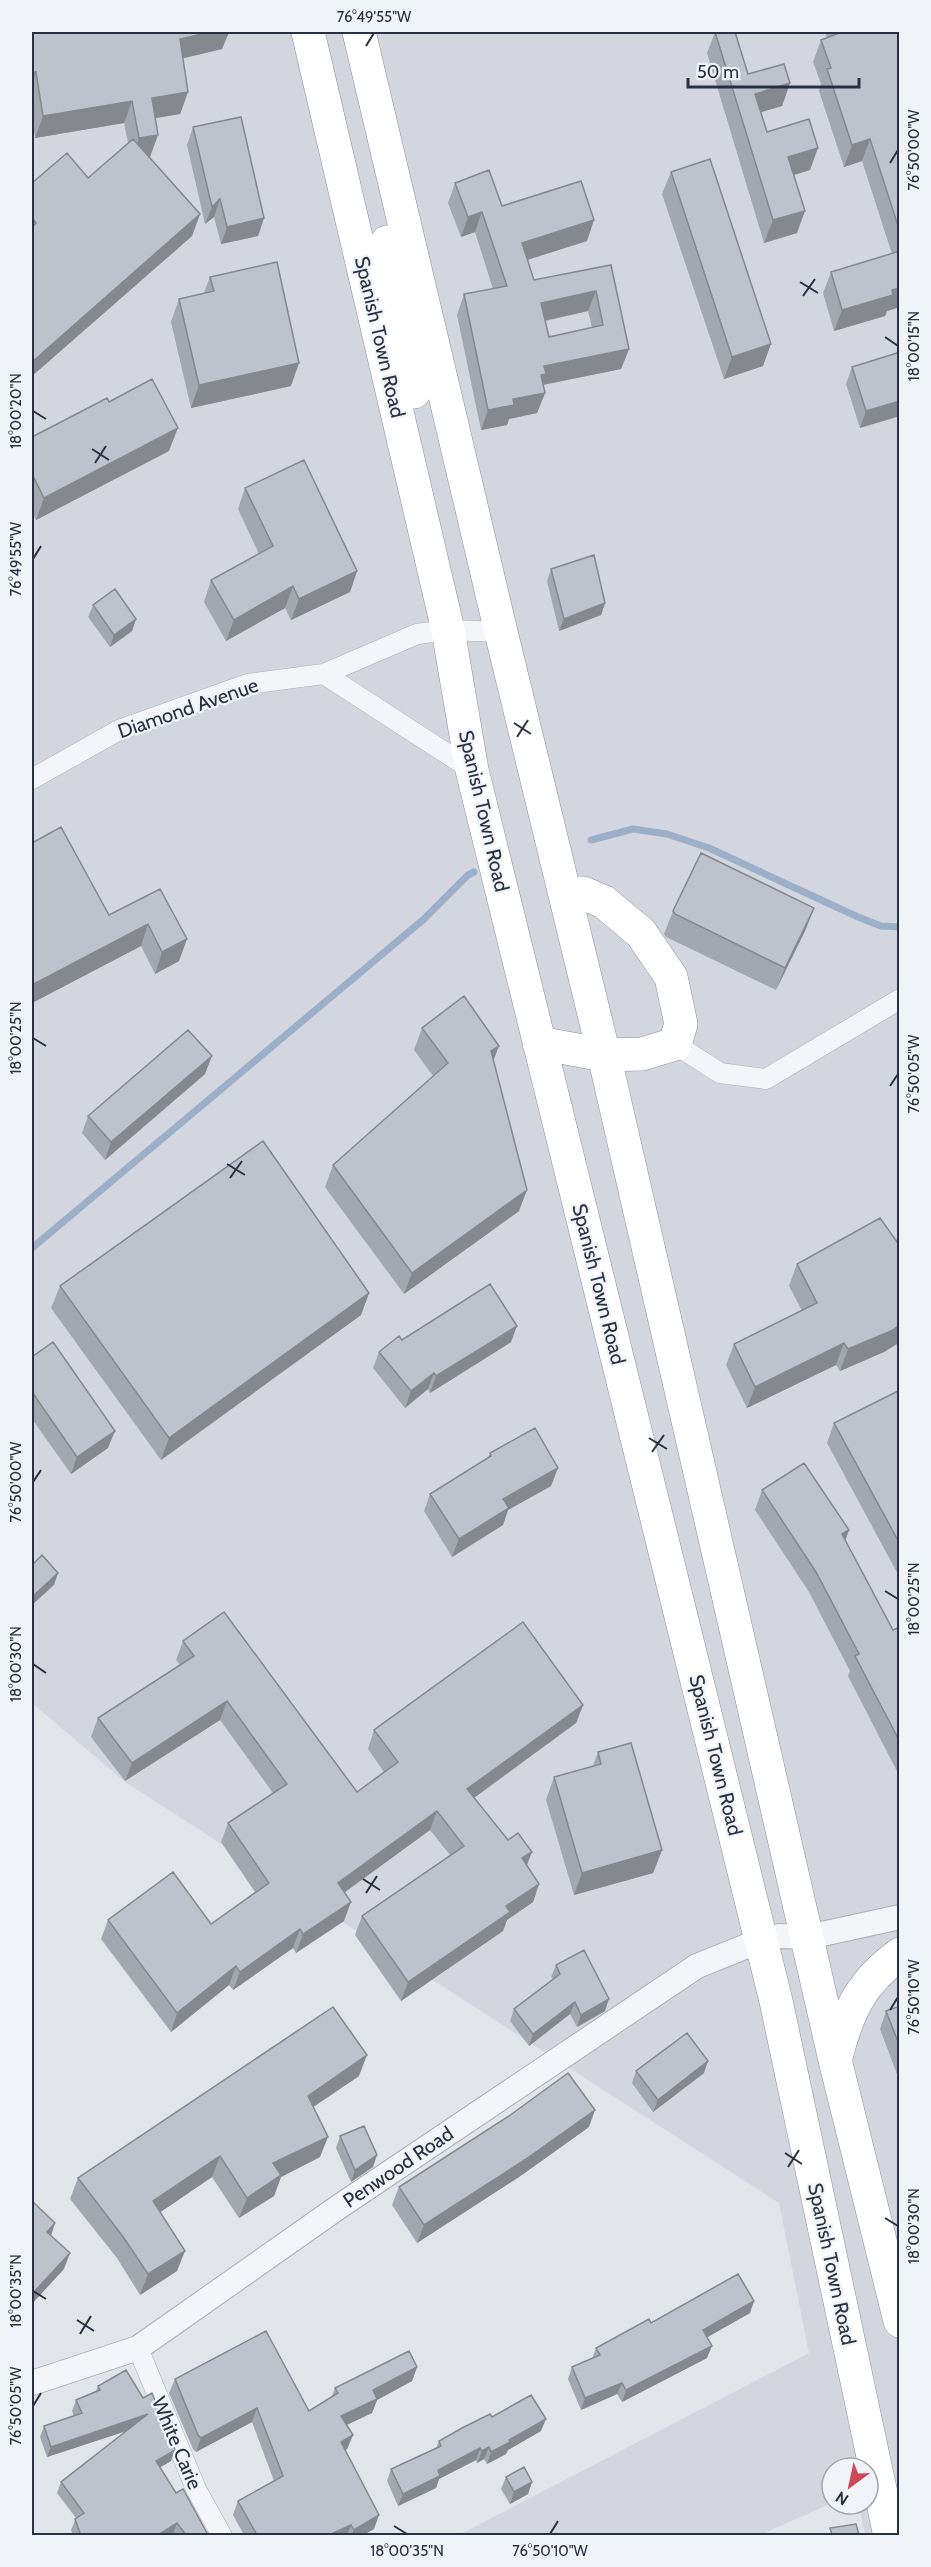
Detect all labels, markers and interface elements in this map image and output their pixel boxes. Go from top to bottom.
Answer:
text: 76°49'55"W [337,8,412,26]
scale bar [688,51,859,89]
text: 50 m [697,61,739,83]
text: 76°50'00"W [905,109,923,191]
street label: Spanish Town Road [350,254,410,420]
text: 18°00'15"N [905,311,923,381]
text: 18°00'20"N [7,373,25,449]
text: 76°49'55"W [7,521,25,596]
street label: Diamond Avenue [115,673,261,743]
street label: Spanish Town Road [454,728,514,894]
text: 18°00'25"N [7,1001,25,1075]
text: 76°50'05"W [905,1034,923,1113]
street label: Spanish Town Road [567,1201,631,1367]
text: 76°50'00"W [7,1441,25,1523]
text: 18°00'25"N [905,1562,923,1636]
text: 18°00'30"N [7,1626,25,1702]
street label: Spanish Town Road [684,1672,748,1838]
text: 76°50'10"W [905,1958,923,2035]
street label: Penwood Road [338,2121,458,2213]
street label: Spanish Town Road [803,2181,861,2347]
text: 18°00'30"N [905,2188,923,2264]
text: 18°00'35"N [7,2254,25,2328]
text: 76°50'05"W [7,2366,25,2445]
street label: White Carie [147,2393,207,2493]
north arrow [820,2456,880,2516]
text: N [832,2487,852,2509]
text: 18°00'35"N [370,2542,444,2560]
text: 76°50'10"W [512,2542,589,2560]

